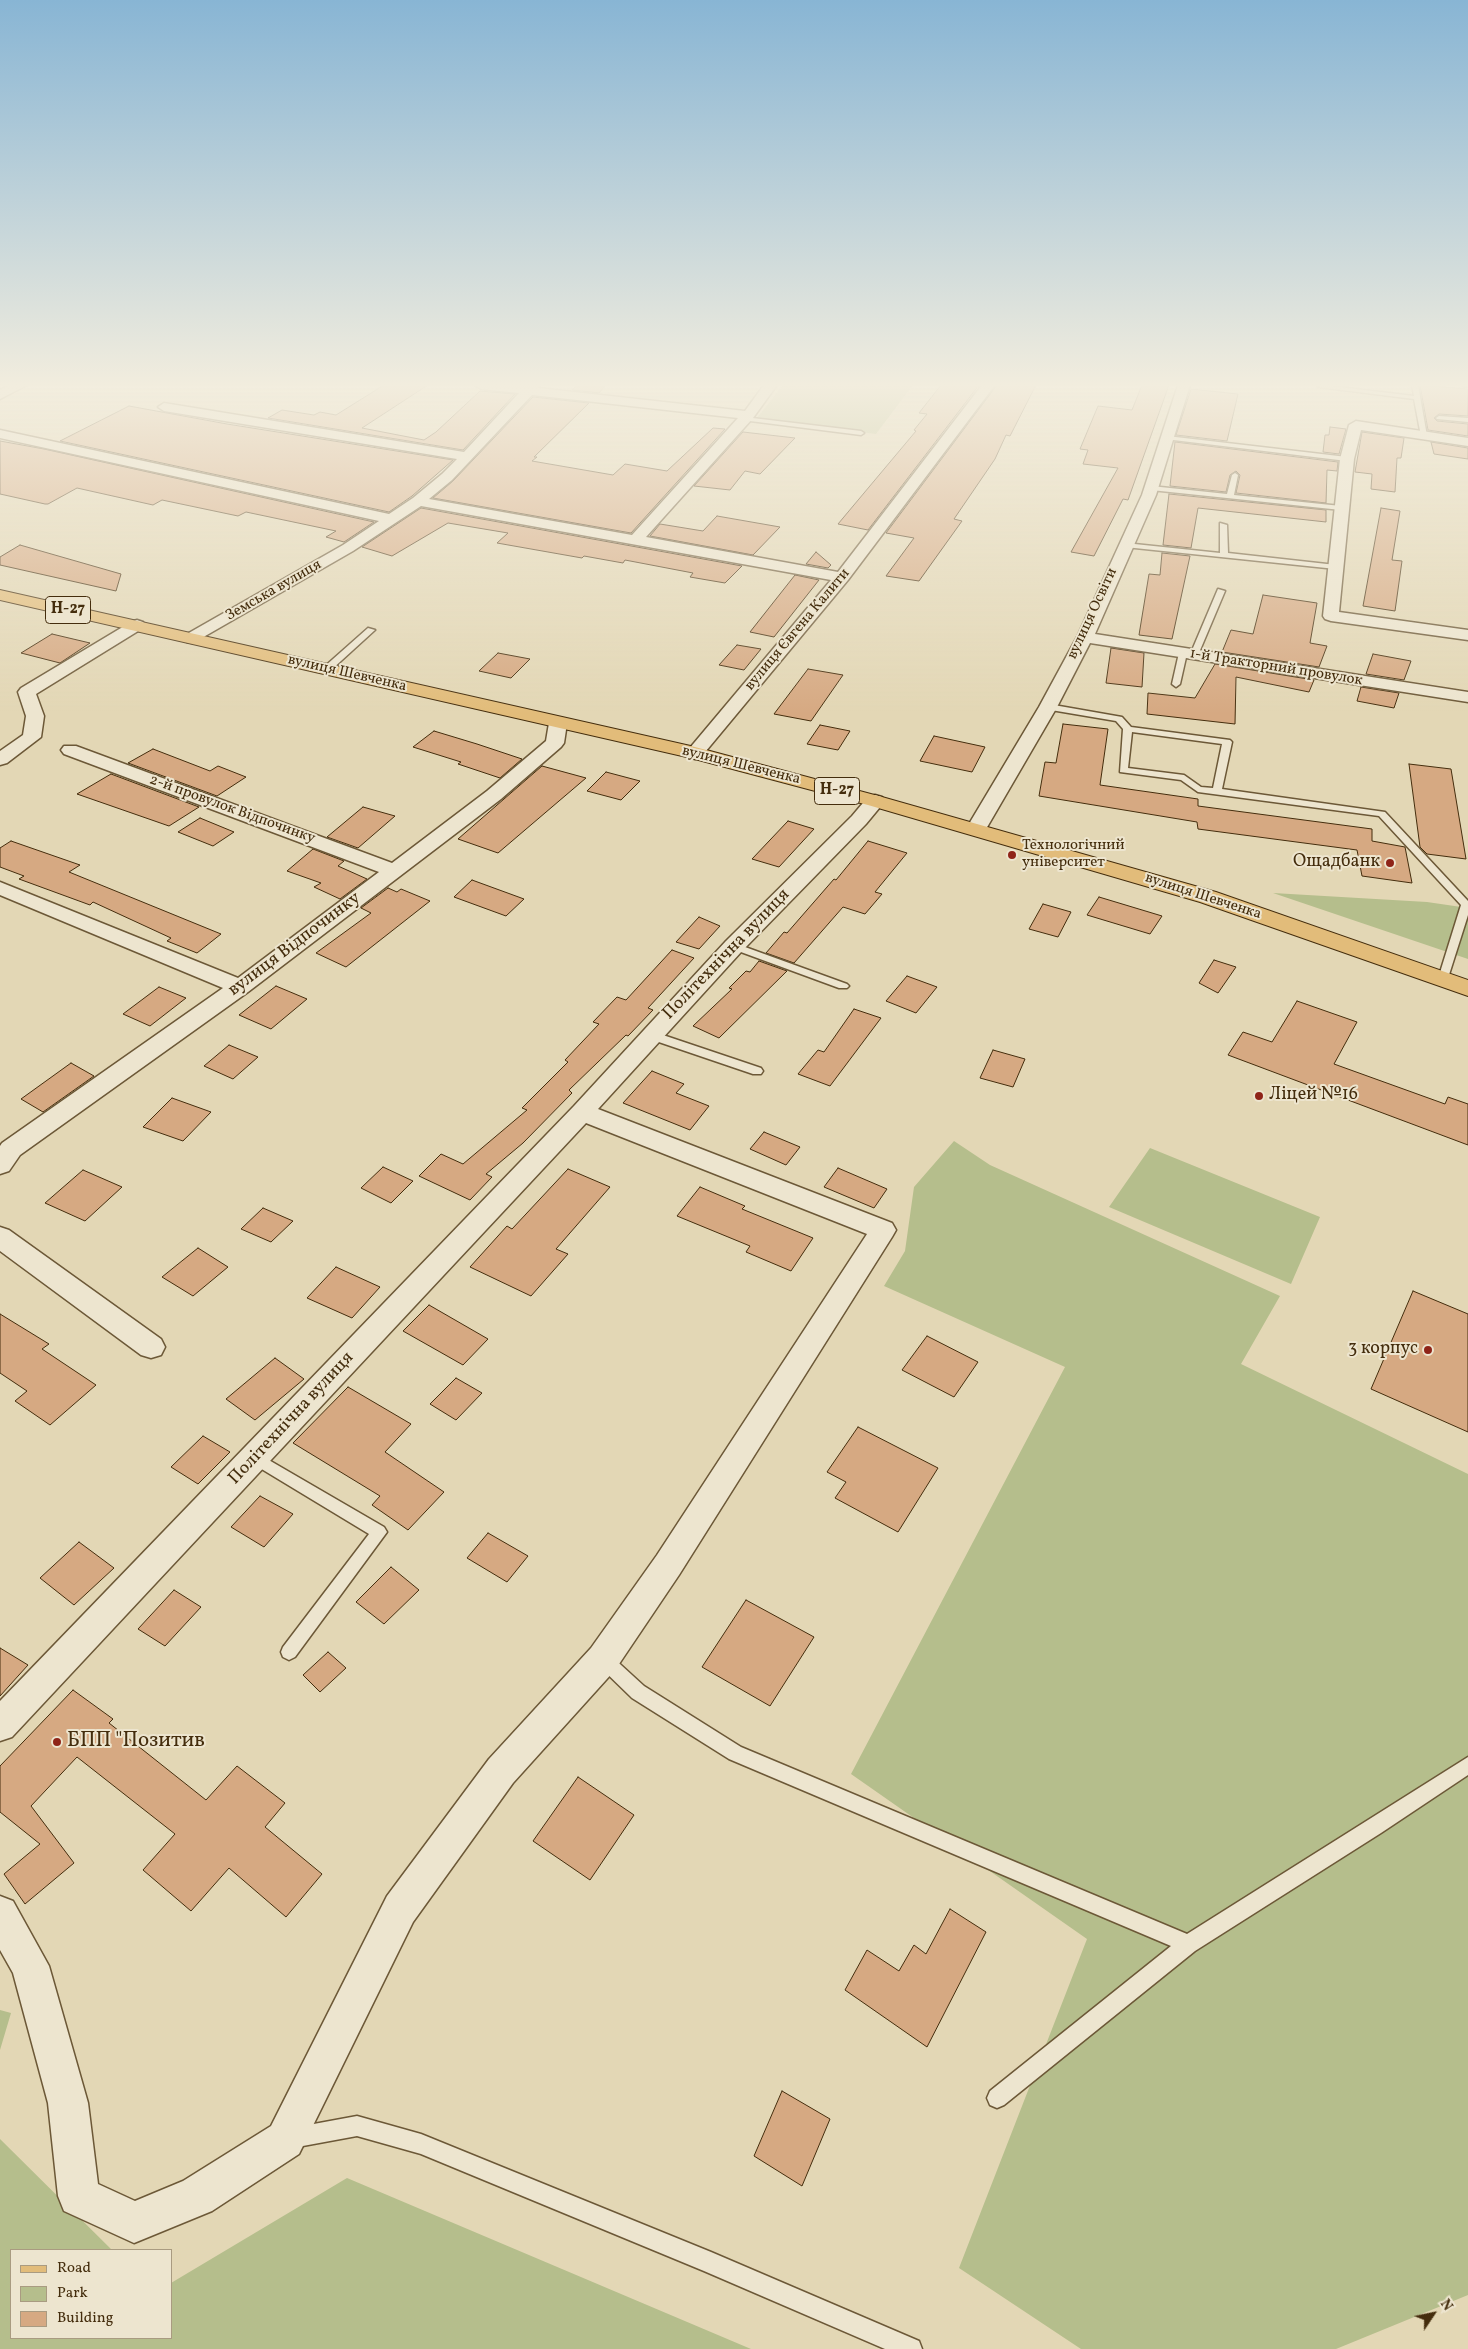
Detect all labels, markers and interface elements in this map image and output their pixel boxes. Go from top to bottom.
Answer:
street label: Земська вулиця [223,556,325,626]
street label: вулиця Євгена Калити [742,565,854,695]
street label: вулиця Освіти [1064,566,1122,662]
road number: Н-27 [46,596,90,624]
street label: 1-й Тракторний провулок [1188,645,1364,691]
street label: вулиця Шевченка [286,652,408,696]
street label: вулиця Шевченка [680,743,802,789]
street label: 2-й провулок Відпочинку [147,772,317,848]
road number: Н-27 [814,778,860,804]
place label: Технологічний університет [1022,837,1125,872]
marker: Технологічний університет [1006,849,1018,861]
place label: Ощадбанк [1293,852,1380,874]
marker: Ощадбанк [1384,857,1396,869]
street label: вулиця Шевченка [1143,870,1263,924]
street label: Політехнічна вулиця [659,885,795,1025]
street label: вулиця Відпочинку [225,888,365,1002]
place label: Ліцей №16 [1269,1085,1358,1107]
marker: Ліцей №16 [1253,1090,1265,1102]
place label: 3 корпус [1348,1339,1418,1361]
marker: 3 корпус [1422,1344,1434,1356]
street label: Політехнічна вулиця [225,1348,359,1490]
place label: БПП "Позитив [67,1729,205,1755]
marker: БПП "Позитив [51,1736,63,1748]
legend [10,2249,172,2339]
text: Road [57,2258,91,2279]
text: Park [57,2283,88,2304]
north arrow [1408,2289,1458,2339]
text: N [1435,2296,1457,2315]
text: Building [57,2308,113,2329]

